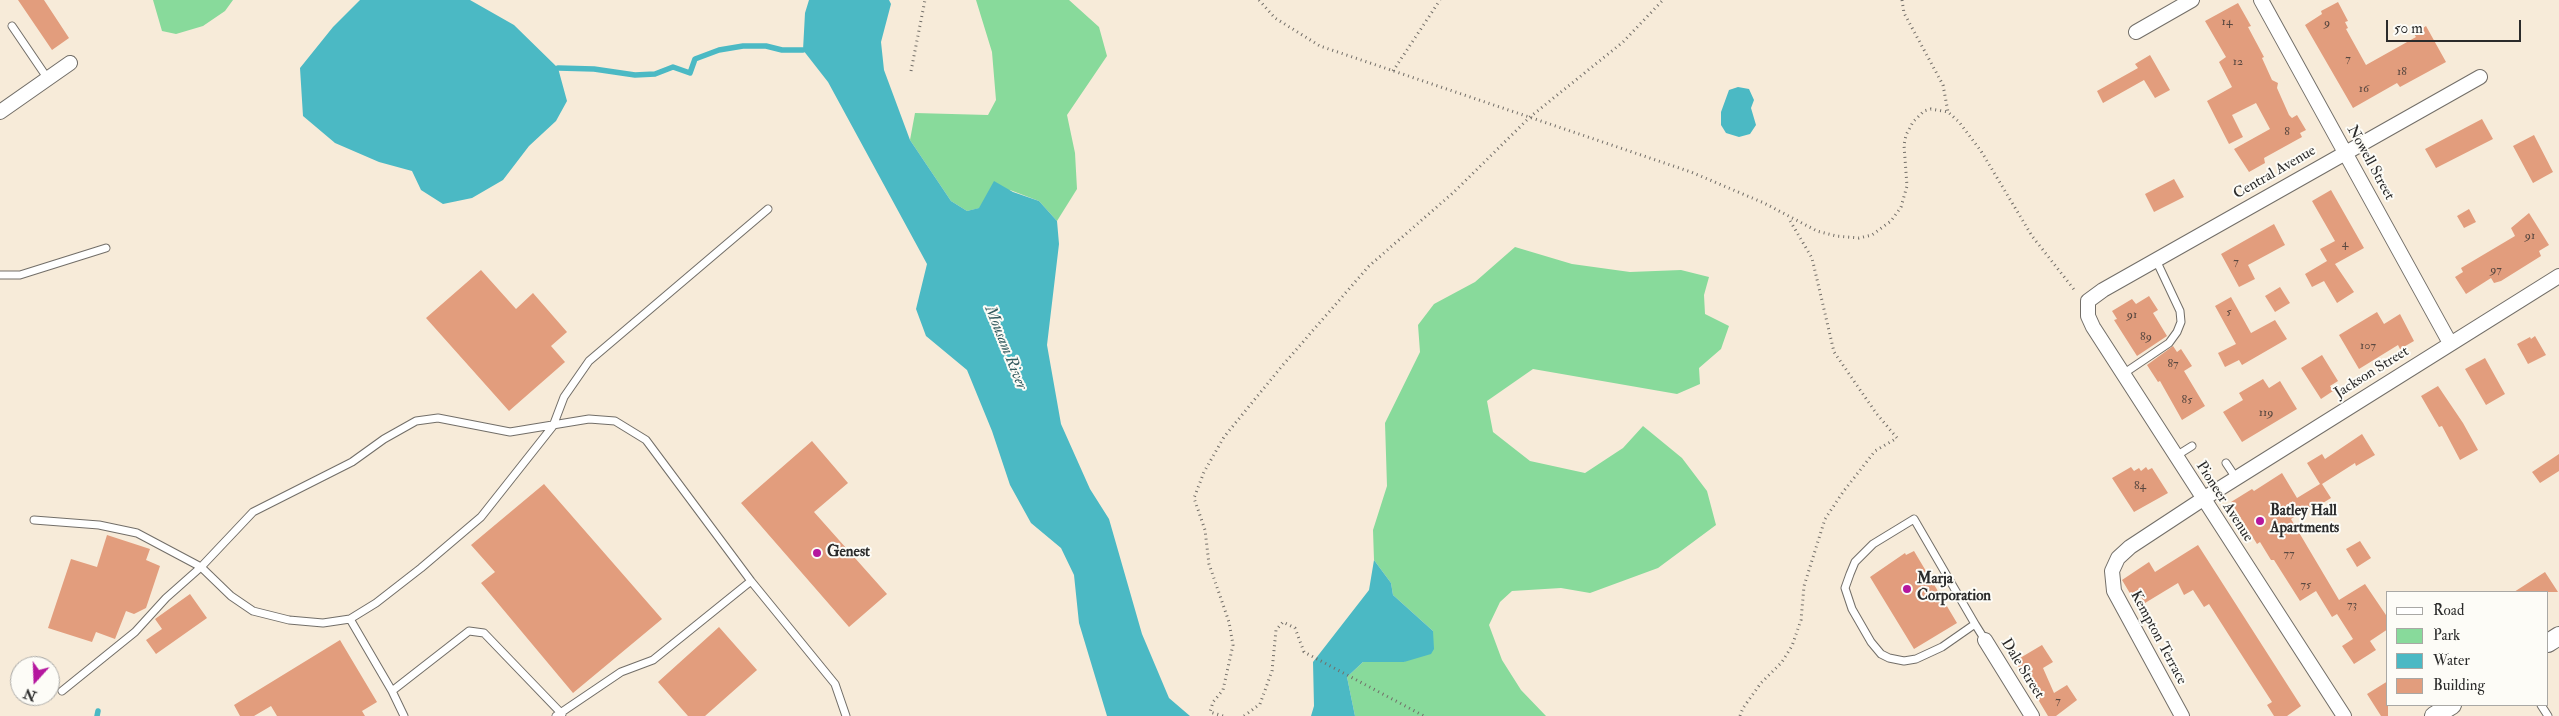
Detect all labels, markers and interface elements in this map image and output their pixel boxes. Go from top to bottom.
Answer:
scale bar [2389,10,2524,42]
house number: 14 [2222,15,2232,29]
house number: 9 [2324,16,2330,30]
text: 50 m [2394,19,2423,38]
house number: 7 [2345,52,2351,66]
house number: 12 [2233,55,2243,69]
house number: 18 [2397,65,2407,79]
house number: 16 [2359,82,2369,96]
street label: Nowell Street [2342,122,2398,204]
house number: 8 [2284,125,2290,139]
street label: Central Avenue [2231,142,2319,204]
house number: 91 [2525,229,2535,243]
house number: 4 [2342,237,2348,251]
house number: 7 [2233,255,2239,269]
house number: 97 [2490,263,2502,277]
water label: Mousam River [979,303,1031,393]
house number: 5 [2226,305,2232,319]
house number: 91 [2127,308,2137,322]
house number: 89 [2140,330,2152,344]
house number: 107 [2360,339,2376,353]
street label: Jackson Street [2331,343,2413,403]
house number: 87 [2167,357,2179,371]
house number: 85 [2182,393,2192,407]
house number: 119 [2259,406,2273,420]
street label: Pioneer Avenue [2191,458,2257,546]
house number: 84 [2134,479,2146,493]
place label: Batley Hall Apartments [2270,503,2339,538]
marker: Batley Hall Apartments [2254,515,2266,527]
place label: Genest [827,544,870,562]
marker: Genest [811,547,823,559]
house number: 77 [2283,547,2295,561]
place label: Marja Corporation [1917,571,1991,606]
house number: 75 [2301,578,2311,592]
marker: Marja Corporation [1901,583,1913,595]
street label: Kempton Terrace [2126,588,2190,688]
legend [2386,591,2549,706]
house number: 73 [2347,598,2357,612]
text: Road [2433,601,2464,620]
text: Park [2433,626,2460,645]
street label: Dale Street [1996,636,2048,702]
text: Water [2433,651,2470,670]
north arrow [10,656,60,706]
text: Building [2433,676,2485,695]
text: N [21,684,39,705]
house number: 7 [2055,694,2061,708]

